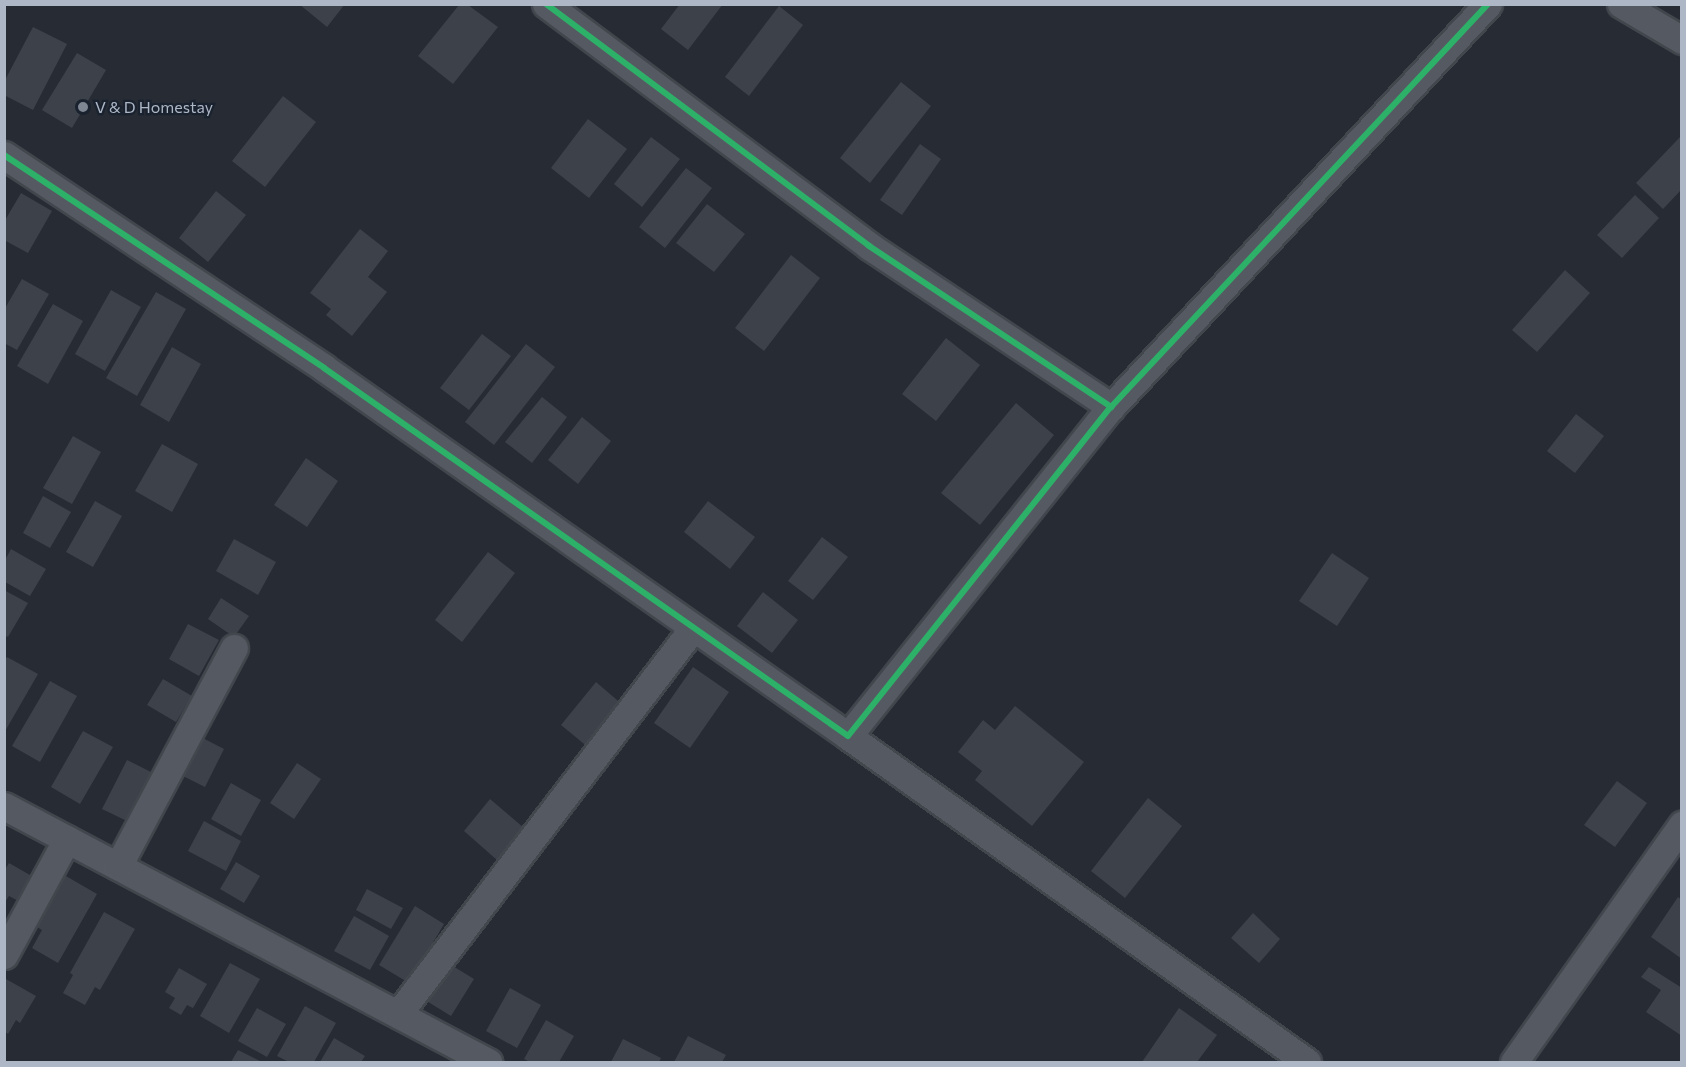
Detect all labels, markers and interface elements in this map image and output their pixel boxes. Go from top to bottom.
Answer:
place label: V & D Homestay [95,97,213,117]
marker: V & D Homestay [76,100,90,114]

